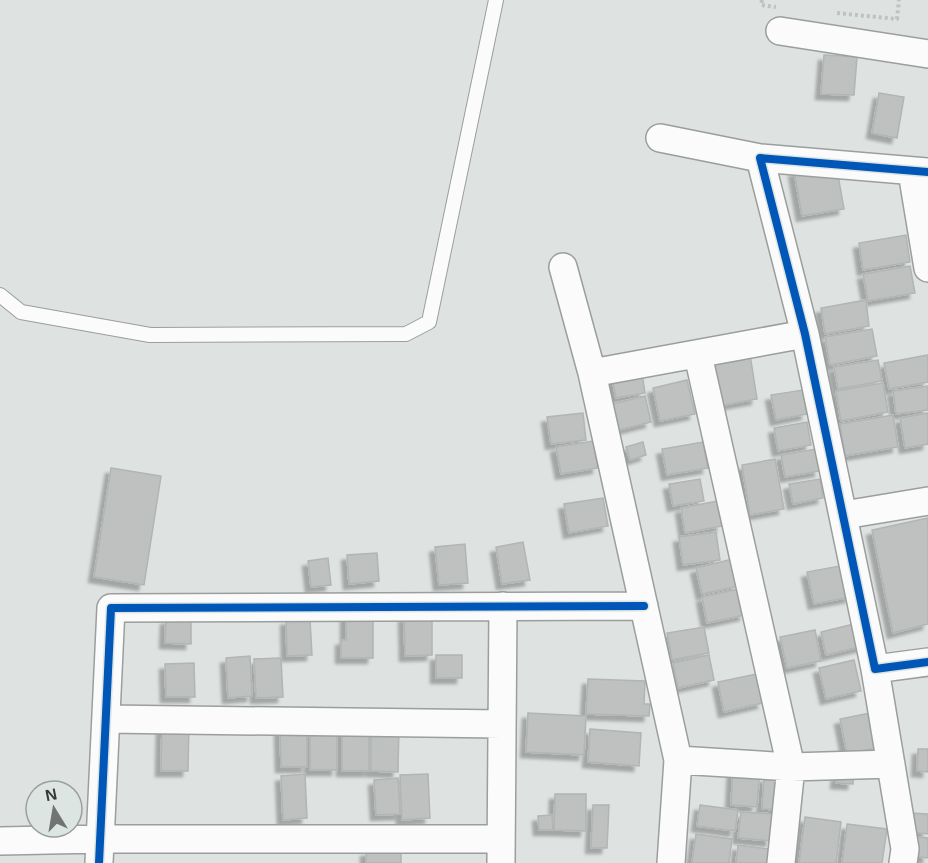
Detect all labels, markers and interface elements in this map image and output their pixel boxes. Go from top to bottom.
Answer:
north arrow [24,779,84,839]
text: N [44,785,59,804]

